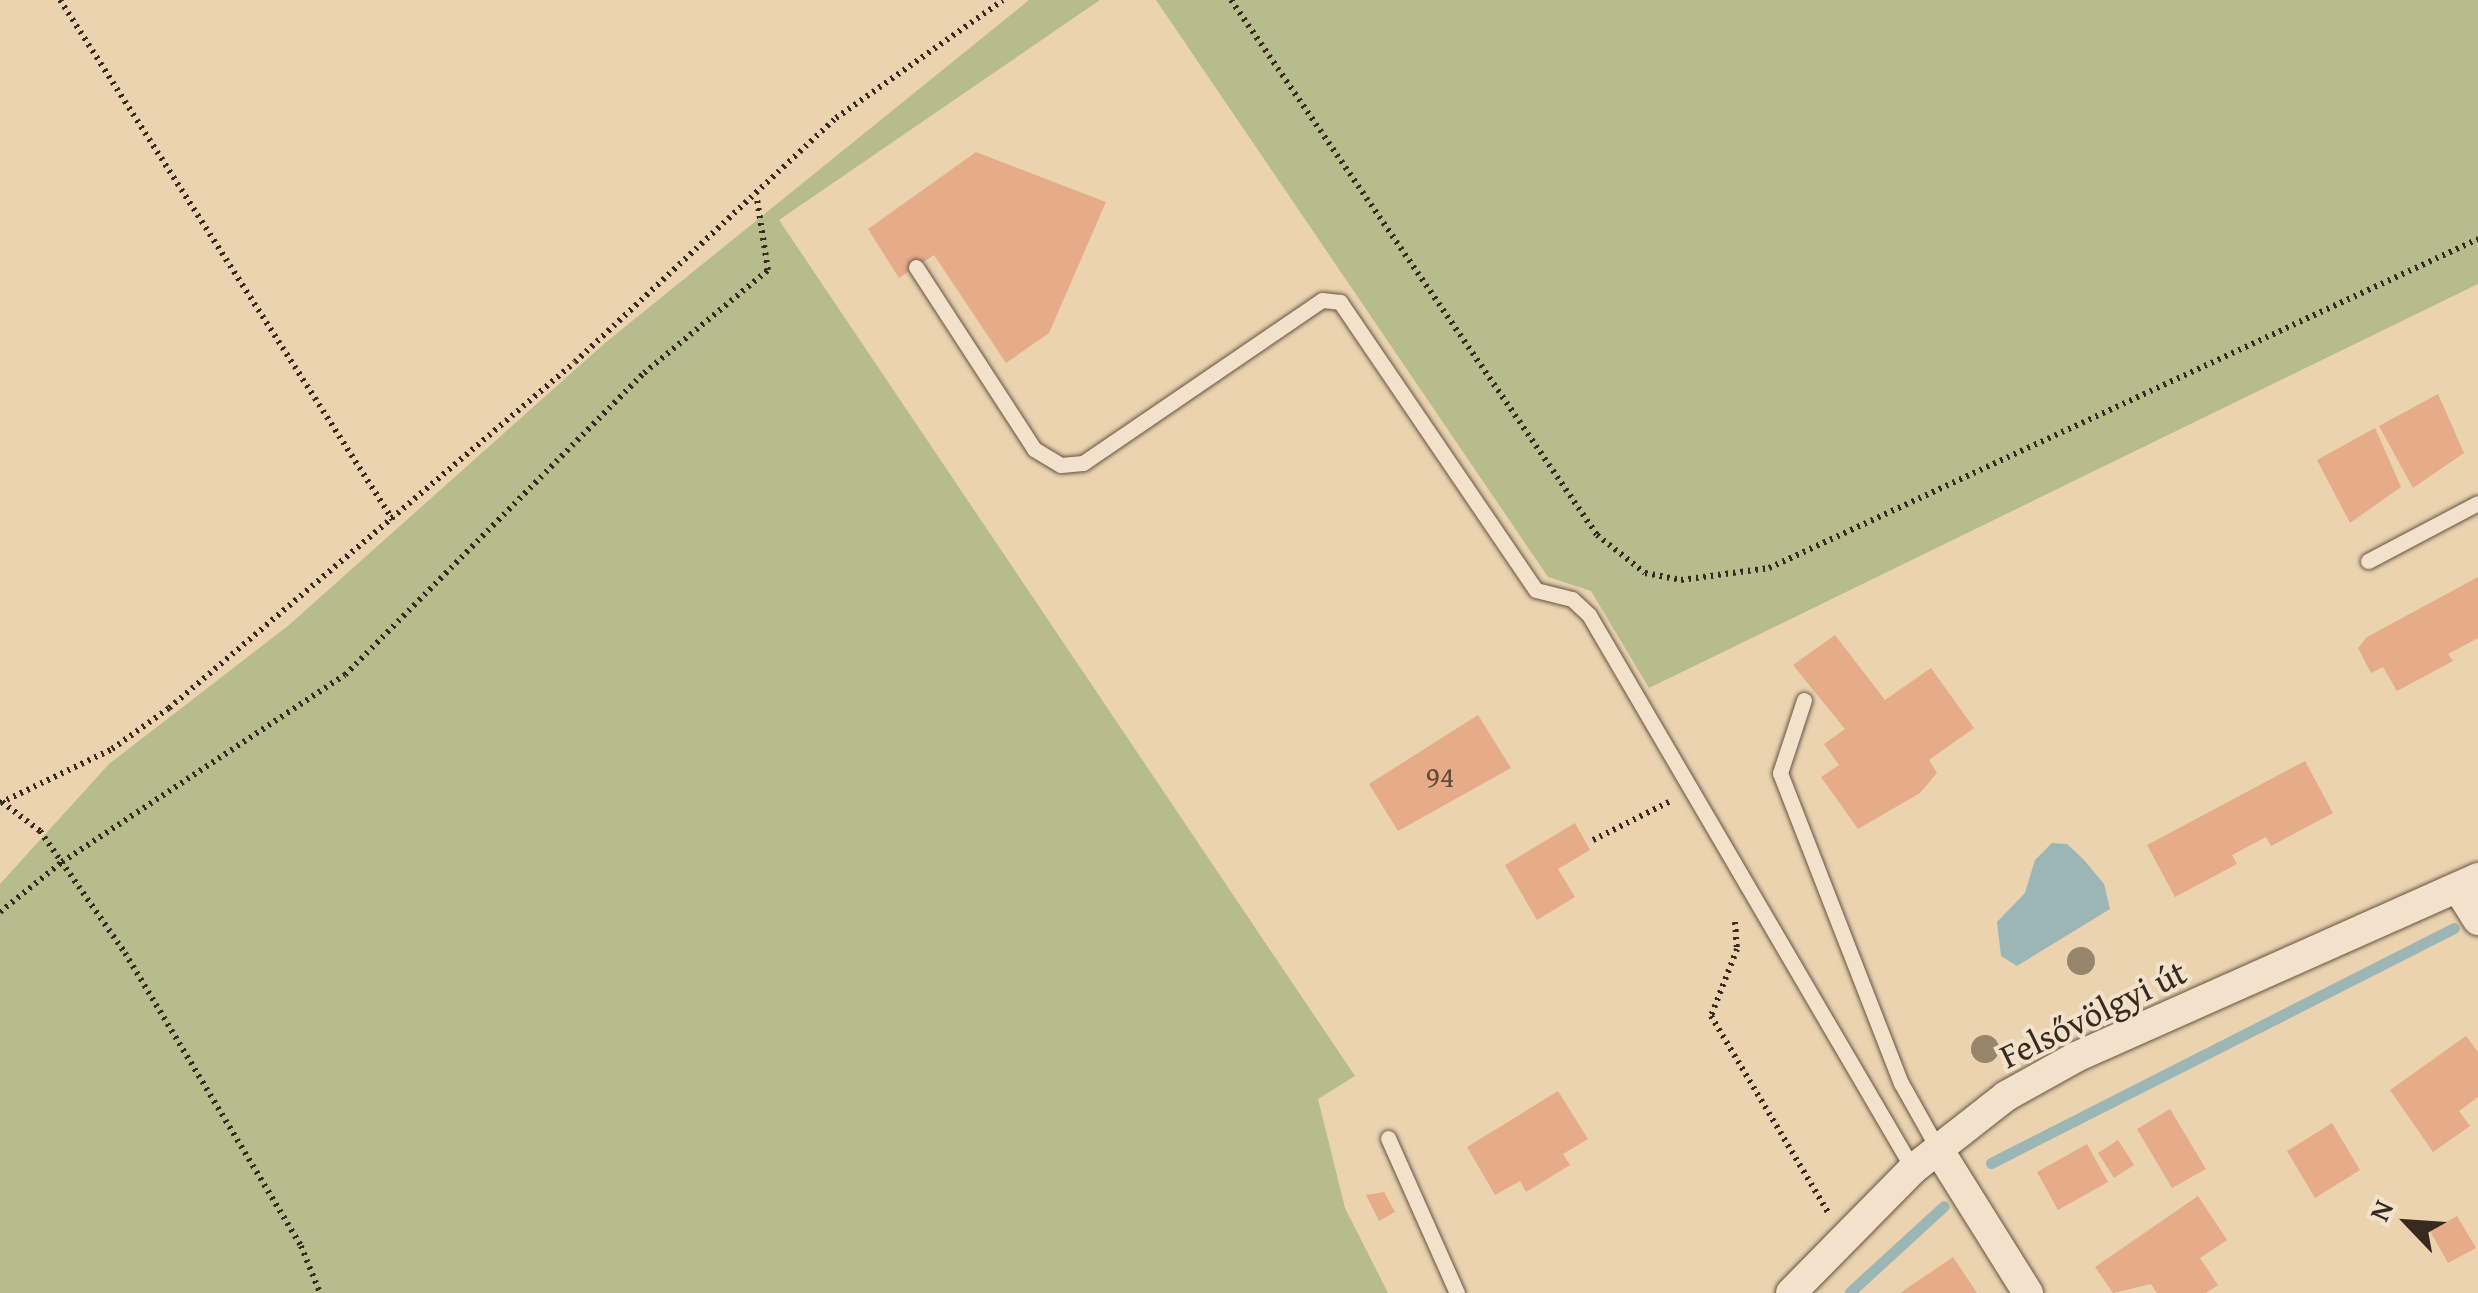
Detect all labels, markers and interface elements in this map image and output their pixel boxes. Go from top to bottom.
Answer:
house number: 94 [1426,758,1454,794]
street label: Felsővölgyi út [1993,951,2193,1077]
north arrow [2358,1173,2458,1273]
text: N [2358,1193,2403,1227]

